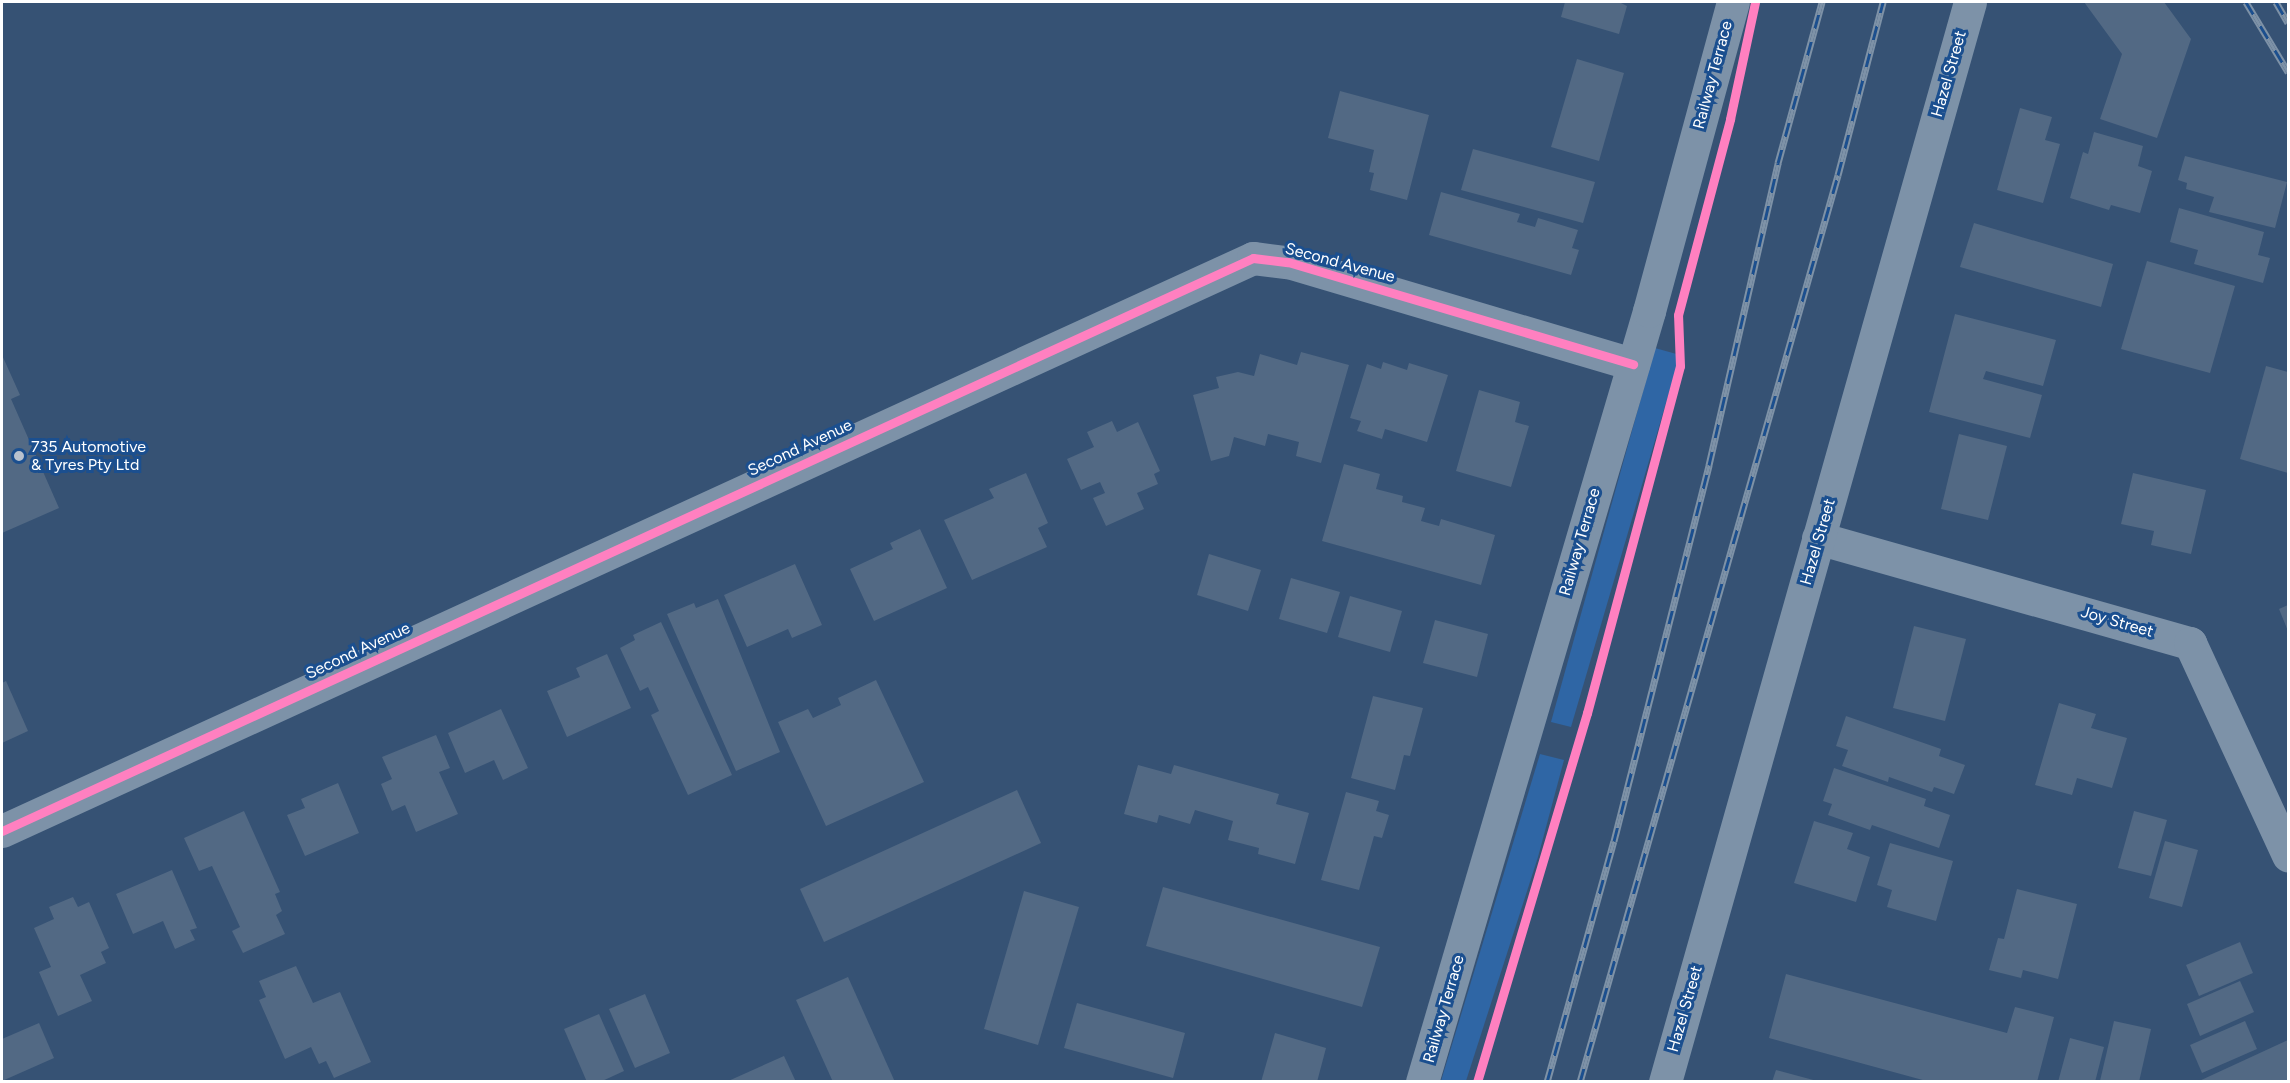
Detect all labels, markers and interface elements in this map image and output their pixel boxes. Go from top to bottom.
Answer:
street label: Railway Terrace [1689,19,1737,131]
street label: Hazel Street [1928,29,1970,119]
street label: Second Avenue [1283,239,1397,287]
street label: Second Avenue [745,415,855,481]
place label: 735 Automotive & Tyres Pty Ltd [31,437,146,475]
marker: 735 Automotive & Tyres Pty Ltd [12,449,26,463]
street label: Railway Terrace [1555,486,1605,598]
street label: Hazel Street [1797,497,1839,587]
street label: Joy Street [2079,603,2155,641]
street label: Second Avenue [303,618,413,684]
street label: Railway Terrace [1419,953,1469,1065]
street label: Hazel Street [1664,964,1706,1054]

